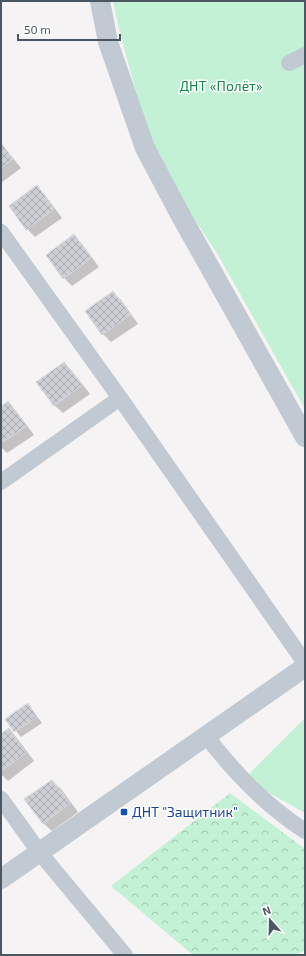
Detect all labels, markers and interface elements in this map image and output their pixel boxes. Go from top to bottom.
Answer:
scale bar [18,16,120,42]
text: 50 m [24,22,51,36]
park label: ДНТ «Полёт» [179,77,263,94]
place label: ДНТ "Защитник" [132,803,238,820]
marker: ДНТ "Защитник" [119,807,129,817]
north arrow [250,900,290,940]
text: N [260,903,272,918]

